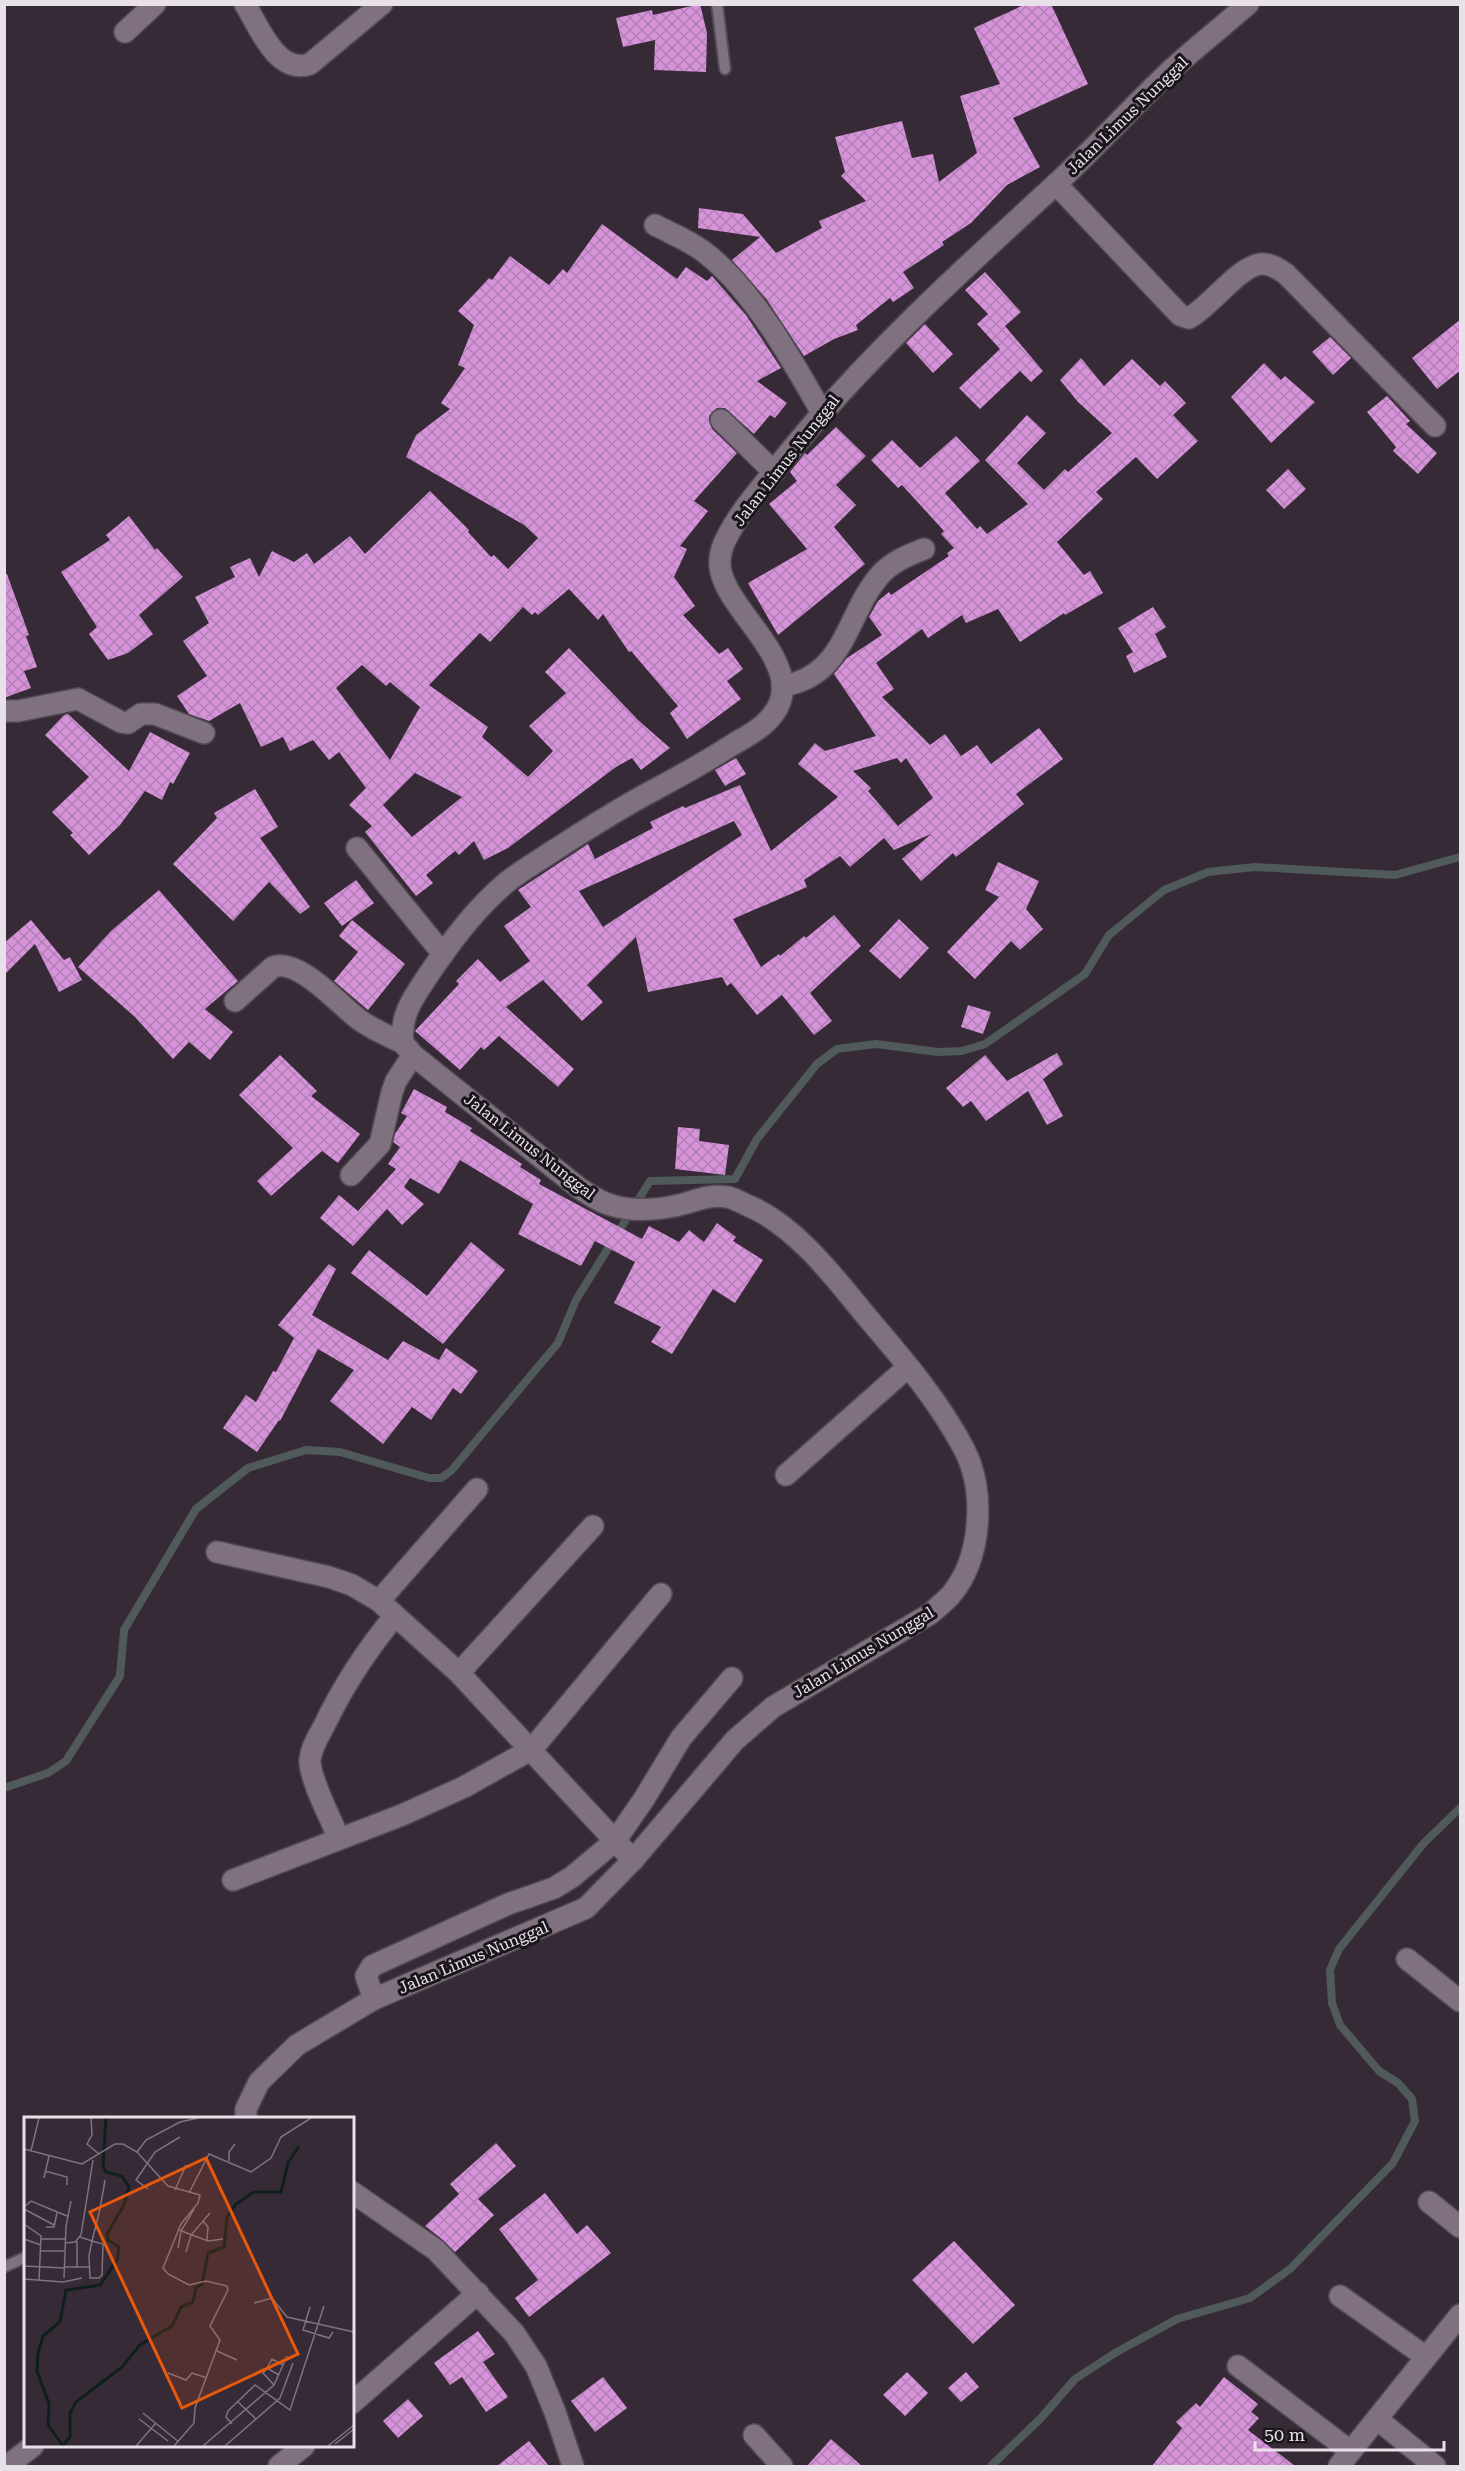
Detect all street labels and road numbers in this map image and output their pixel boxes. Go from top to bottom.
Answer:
street label: Jalan Limus Nunggal [1063,53,1192,178]
street label: Jalan Limus Nunggal [729,391,843,530]
street label: Jalan Limus Nunggal [460,1089,599,1203]
street label: Jalan Limus Nunggal [789,1603,937,1702]
street label: Jalan Limus Nunggal [395,1917,551,1998]

